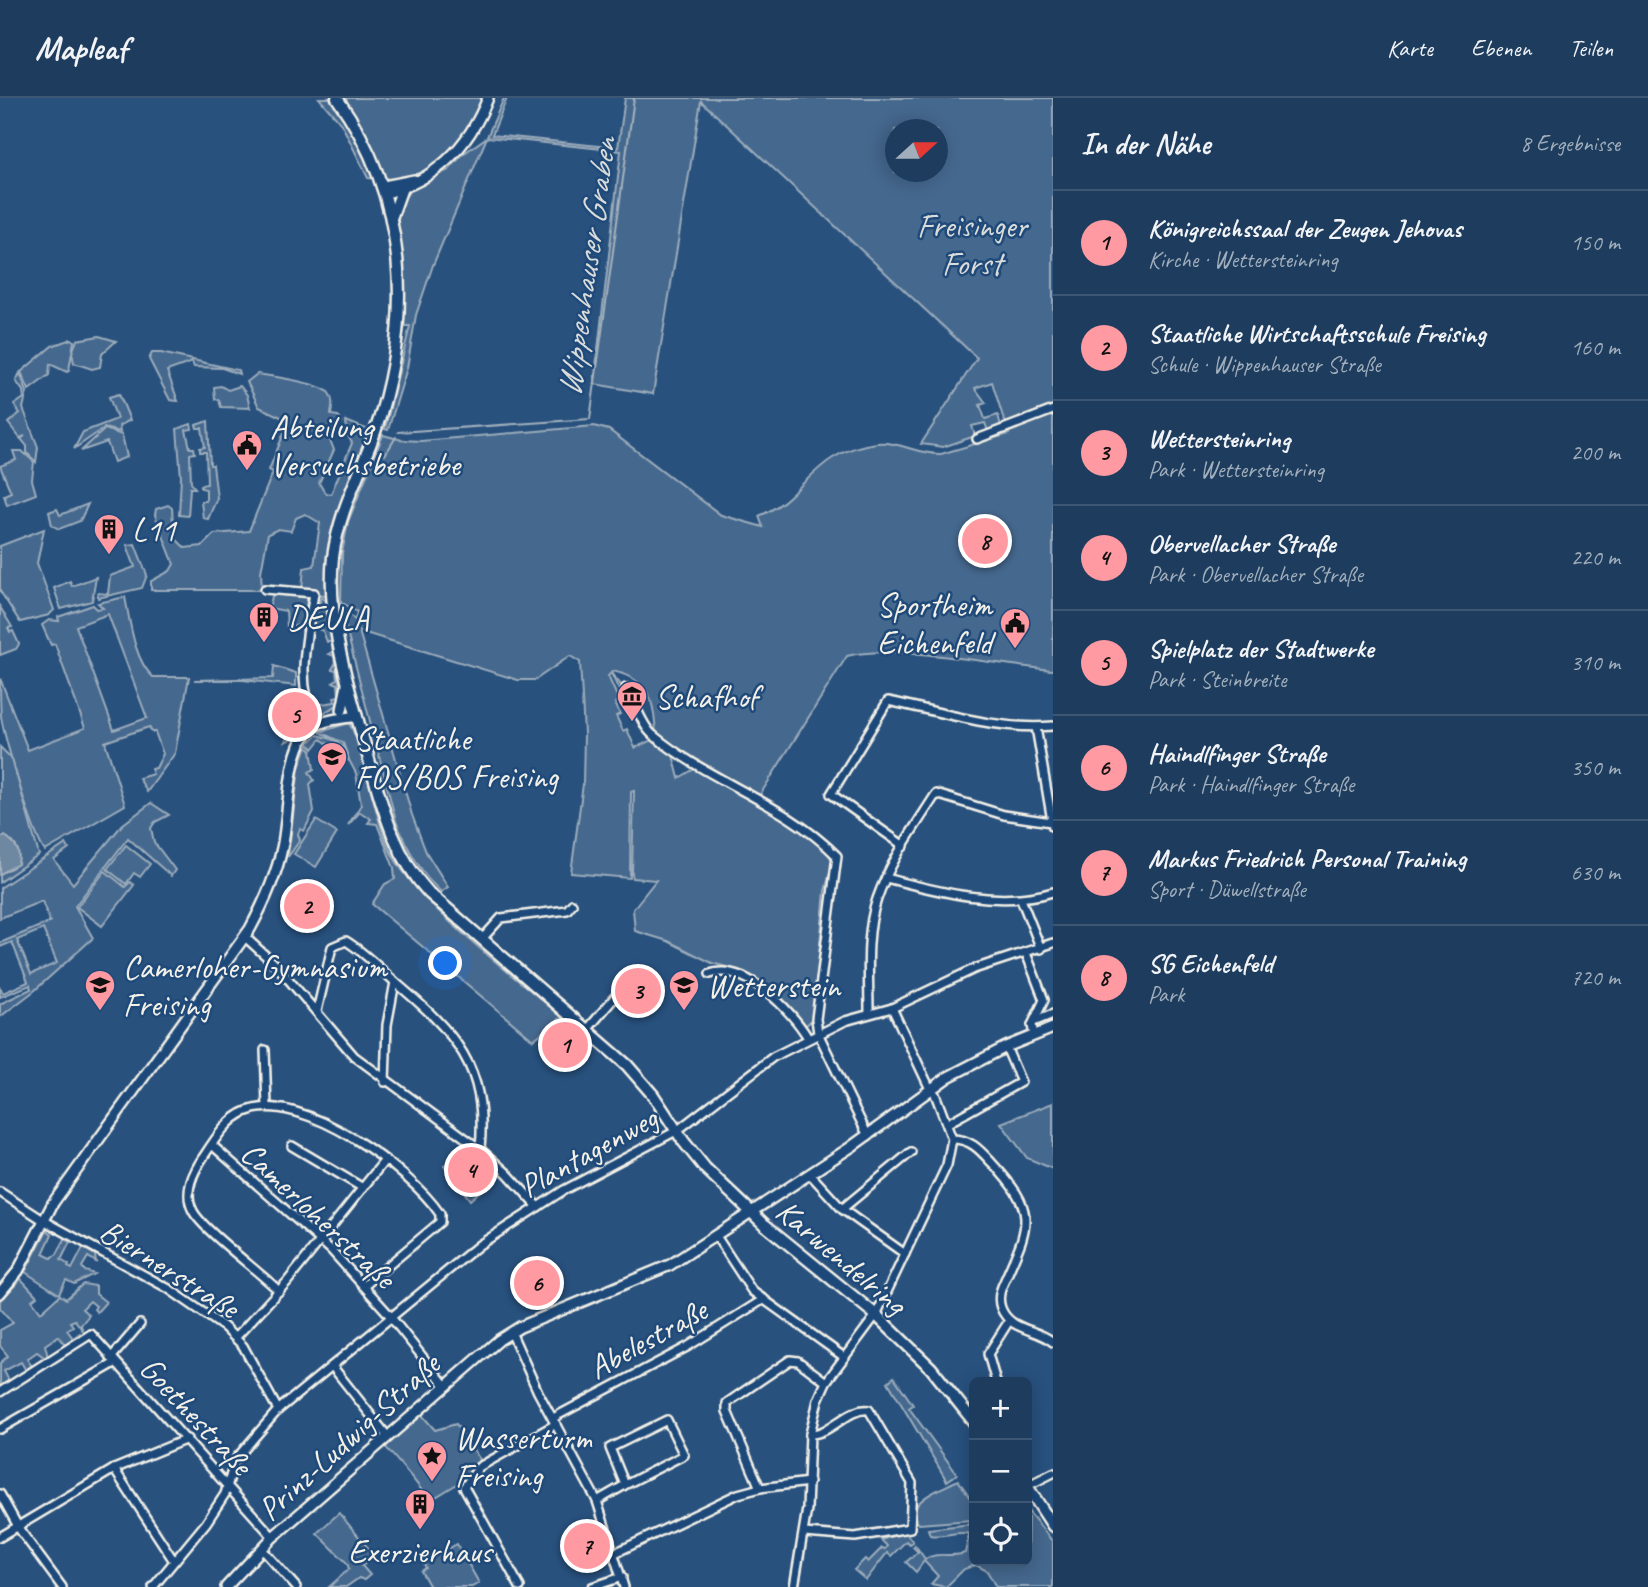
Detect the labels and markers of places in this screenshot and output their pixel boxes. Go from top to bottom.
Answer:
place label: Abteilung Versuchsbetriebe [270,406,462,486]
public building icon: Abteilung Versuchsbetriebe [230,428,264,472]
place label: L11 [132,509,178,551]
building icon: L11 [92,512,126,556]
pin: 8 [962,515,1008,567]
place label: Sportheim Eichenfeld [877,584,997,664]
place label: DEULA [287,597,371,639]
building icon: DEULA [247,600,281,644]
public building icon: Sportheim Eichenfeld [998,606,1032,650]
place label: Schafhof [655,676,764,718]
museum icon: Schafhof [615,679,649,723]
pin: 5 [272,689,318,741]
place label: Staatliche FOS/BOS Freising [355,718,559,798]
school or university icon: Staatliche FOS/BOS Freising [315,740,349,784]
pin: 2 [284,880,330,932]
place label: Camerloher-Gymnasium Freising [123,946,388,1026]
pin: 3 [615,965,661,1017]
place label: Wetterstein [707,965,842,1007]
school or university icon: Camerloher-Gymnasium Freising [83,968,117,1012]
school or university icon: Wetterstein [667,968,701,1012]
pin: 1 [542,1019,588,1071]
pin: 4 [448,1144,494,1196]
pin: 6 [514,1257,560,1309]
place label: Wasserturm Freising [455,1417,593,1497]
place icon: Wasserturm Freising [415,1439,449,1483]
building icon: Exerzierhaus [403,1487,437,1531]
pin: 7 [564,1520,610,1572]
place label: Exerzierhaus [348,1531,495,1573]

